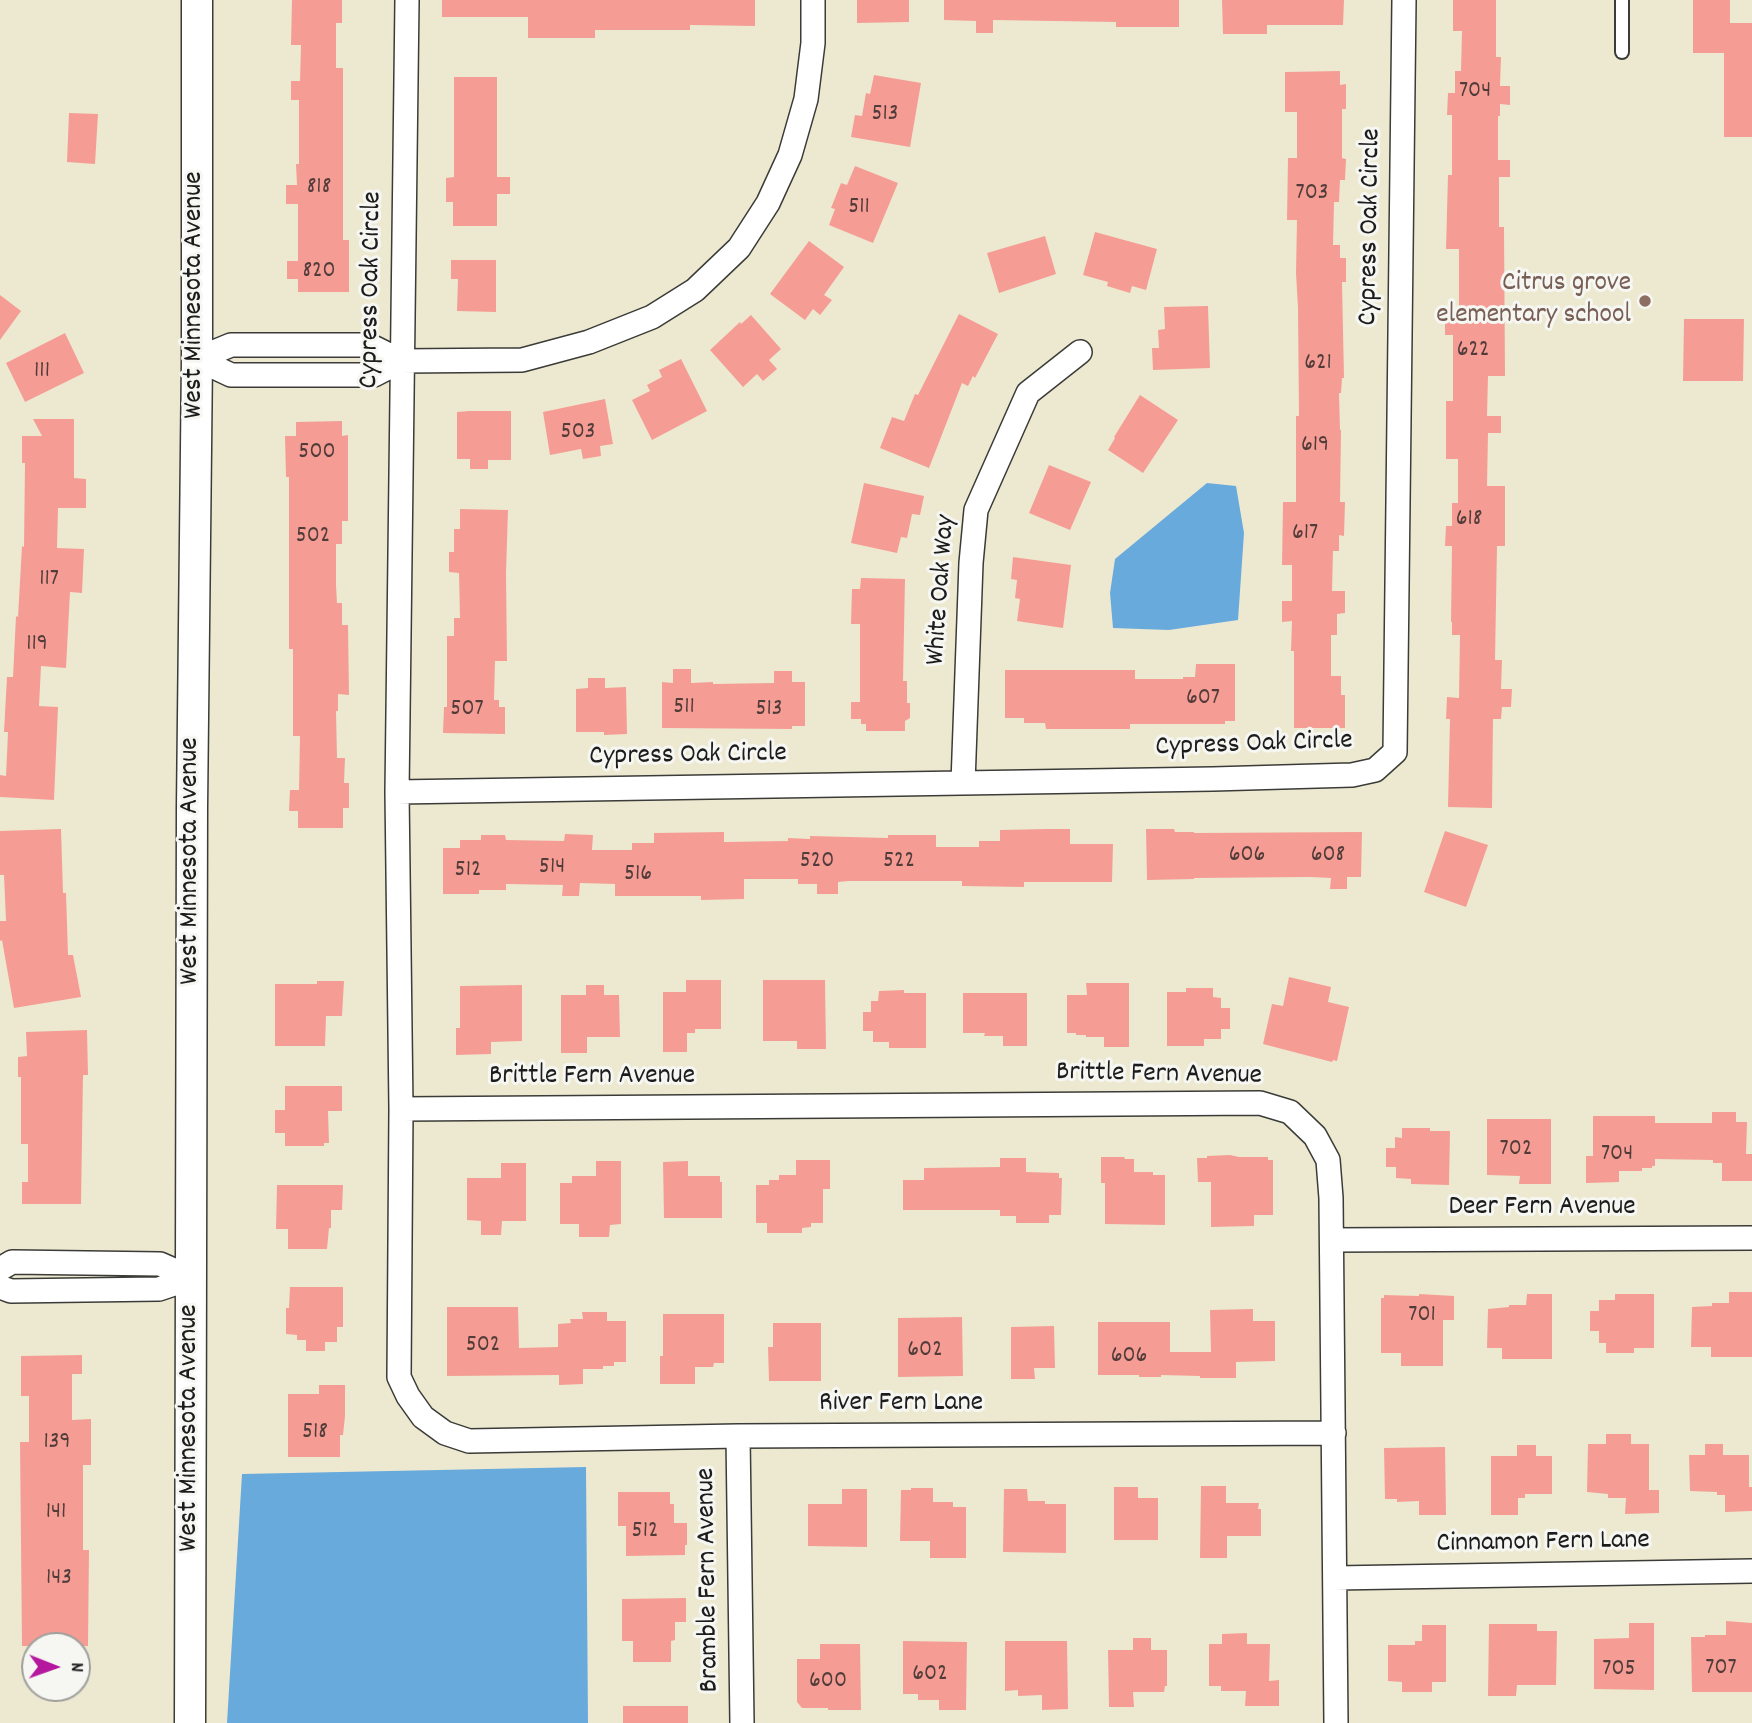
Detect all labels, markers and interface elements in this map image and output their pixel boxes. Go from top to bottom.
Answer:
house number: 704 [1459,79,1491,107]
house number: 513 [871,102,899,130]
street label: Cypress Oak Circle [1353,128,1391,326]
street label: West Minnesota Avenue [179,171,213,419]
house number: 818 [307,175,331,203]
house number: 703 [1296,181,1328,209]
street label: Cypress Oak Circle [354,191,392,389]
house number: 511 [848,195,870,223]
house number: 820 [302,259,336,287]
place label: Citrus grove elementary school [1436,268,1631,334]
marker: Citrus grove elementary school [1637,293,1653,309]
house number: 622 [1457,338,1489,366]
house number: 621 [1304,351,1332,379]
house number: 111 [34,359,50,387]
house number: 503 [561,420,595,448]
house number: 619 [1301,433,1329,461]
house number: 500 [298,440,336,468]
house number: 618 [1456,507,1482,535]
street label: White Oak Way [921,514,965,666]
house number: 617 [1292,521,1318,549]
house number: 502 [296,524,330,552]
house number: 117 [39,567,59,595]
house number: 119 [26,632,48,660]
house number: 607 [1186,686,1220,714]
house number: 511 [673,695,695,723]
house number: 507 [450,697,484,725]
house number: 513 [755,697,783,725]
street label: Cypress Oak Circle [1155,726,1353,766]
street label: West Minnesota Avenue [175,737,209,985]
street label: Cypress Oak Circle [589,738,787,776]
house number: 606 [1229,843,1265,871]
house number: 608 [1311,843,1345,871]
house number: 520 [800,849,834,877]
house number: 522 [883,849,915,877]
house number: 514 [539,855,565,883]
house number: 512 [455,858,481,886]
house number: 516 [624,862,652,890]
street label: Brittle Fern Avenue [1056,1057,1262,1095]
street label: Brittle Fern Avenue [489,1061,695,1095]
house number: 702 [1500,1137,1532,1165]
house number: 704 [1601,1142,1633,1170]
street label: Deer Fern Avenue [1448,1192,1636,1226]
house number: 701 [1408,1303,1436,1331]
street label: West Minnesota Avenue [174,1304,208,1552]
house number: 502 [466,1333,500,1361]
house number: 602 [907,1338,943,1366]
house number: 606 [1111,1344,1147,1372]
street label: River Fern Lane [819,1388,983,1422]
house number: 518 [302,1420,328,1448]
house number: 139 [44,1430,70,1458]
street label: Bramble Fern Avenue [691,1467,729,1693]
house number: 141 [46,1500,66,1528]
house number: 512 [632,1519,658,1547]
street label: Cinnamon Fern Lane [1436,1525,1650,1563]
house number: 143 [46,1566,72,1594]
north arrow [21,1632,91,1702]
house number: 707 [1705,1656,1737,1684]
house number: 705 [1602,1657,1636,1685]
text: N [62,1662,89,1672]
house number: 602 [912,1662,948,1690]
house number: 600 [809,1669,847,1697]

